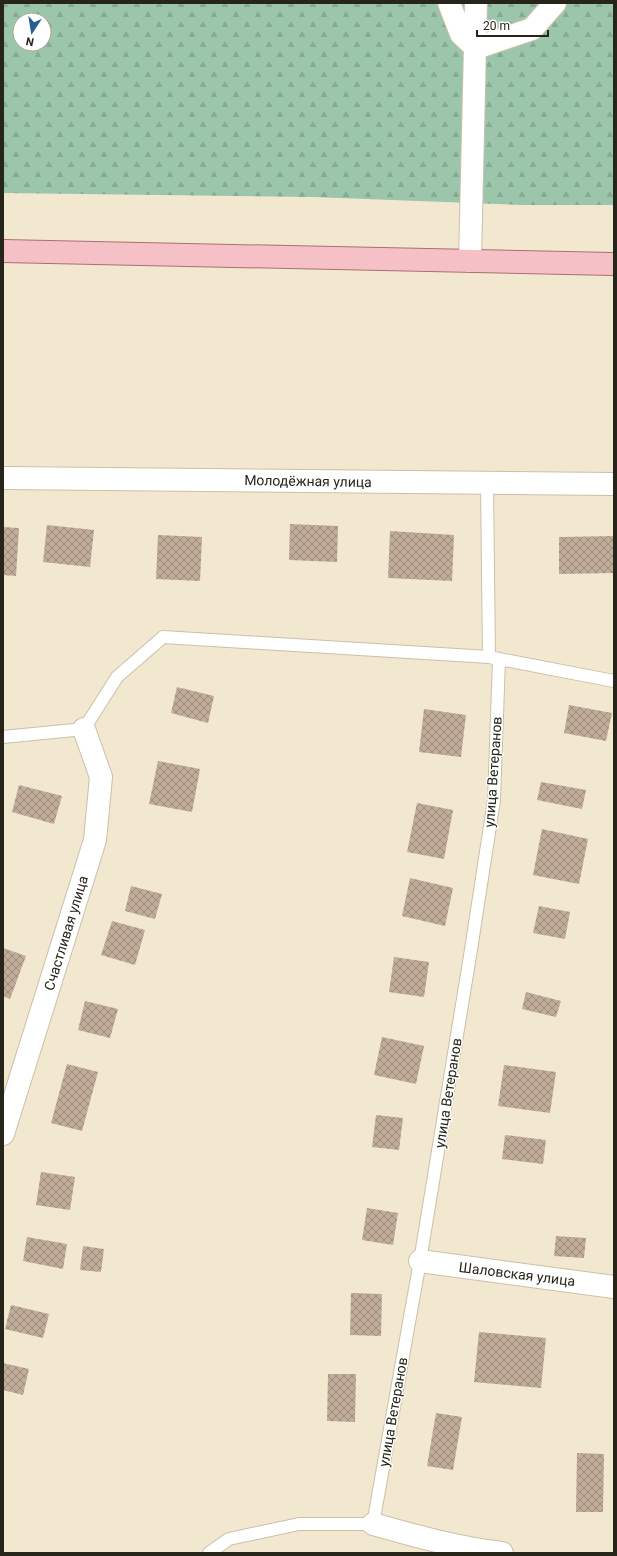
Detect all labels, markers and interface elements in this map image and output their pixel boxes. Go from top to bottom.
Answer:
north arrow [12,12,52,52]
scale bar [477,12,548,38]
text: 20 m [483,19,510,33]
text: N [25,34,35,48]
street label: Молодёжная улица [244,472,372,490]
street label: улица Ветеранов [481,716,505,828]
street label: Счастливая улица [41,874,91,992]
street label: улица Ветеранов [431,1037,465,1149]
street label: Шаловская улица [458,1259,576,1289]
street label: улица Ветеранов [375,1356,411,1468]

